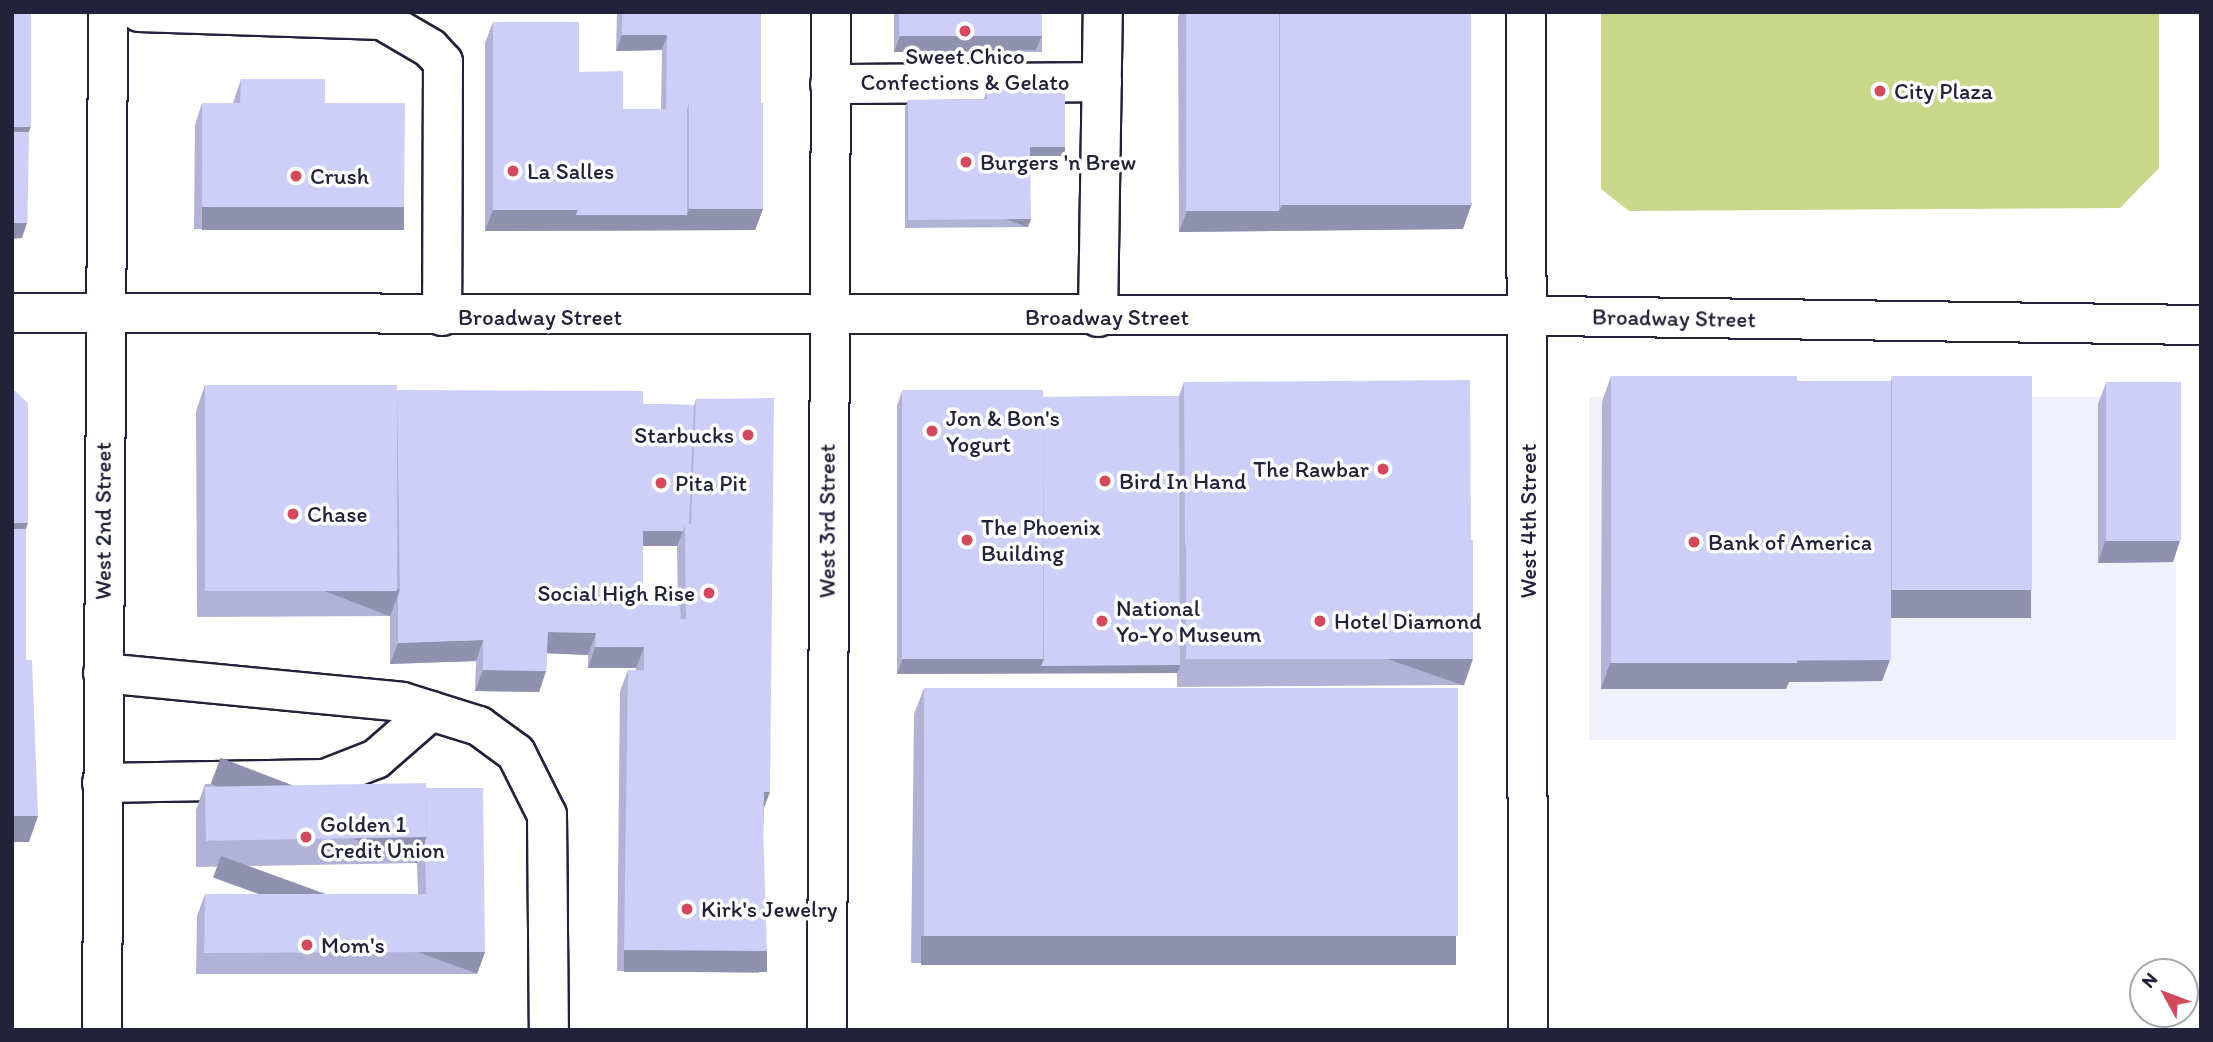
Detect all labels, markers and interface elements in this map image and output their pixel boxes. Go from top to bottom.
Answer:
marker: Sweet Chico Confections & Gelato [957,23,973,39]
place label: Sweet Chico Confections & Gelato [861,42,1069,96]
place label: City Plaza [1894,77,1993,105]
marker: City Plaza [1872,83,1888,99]
place label: Burgers 'n Brew [980,148,1137,176]
marker: Burgers 'n Brew [958,154,974,170]
place label: La Salles [527,157,615,185]
place label: Crush [310,162,369,190]
marker: La Salles [505,163,521,179]
marker: Crush [288,168,304,184]
street label: Broadway Street [458,303,622,331]
street label: Broadway Street [1025,303,1189,331]
street label: Broadway Street [1592,303,1756,333]
place label: Jon & Bon's Yogurt [946,404,1061,458]
place label: Starbucks [634,421,734,449]
marker: Jon & Bon's Yogurt [924,423,940,439]
marker: Starbucks [740,427,756,443]
street label: West 2nd Street [89,442,117,600]
street label: West 3rd Street [813,444,841,598]
street label: West 4th Street [1514,444,1542,598]
place label: The Rawbar [1254,455,1369,483]
marker: The Rawbar [1375,461,1391,477]
place label: Bird In Hand [1119,467,1246,495]
place label: Pita Pit [675,469,747,497]
marker: Bird In Hand [1097,473,1113,489]
marker: Pita Pit [653,475,669,491]
place label: Chase [307,500,367,528]
marker: Chase [285,506,301,522]
place label: The Phoenix Building [981,513,1100,567]
place label: Bank of America [1708,528,1873,556]
marker: The Phoenix Building [959,532,975,548]
marker: Bank of America [1686,534,1702,550]
place label: Social High Rise [539,579,695,607]
marker: Social High Rise [701,585,717,601]
place label: National Yo-Yo Museum [1116,594,1262,648]
place label: Hotel Diamond [1334,607,1481,635]
marker: National Yo-Yo Museum [1094,613,1110,629]
marker: Hotel Diamond [1312,613,1328,629]
place label: Golden 1 Credit Union [320,810,445,864]
marker: Golden 1 Credit Union [298,829,314,845]
place label: Kirk's Jewelry [701,895,838,923]
marker: Kirk's Jewelry [679,901,695,917]
place label: Mom's [321,931,385,959]
marker: Mom's [299,937,315,953]
north arrow [2129,958,2199,1028]
text: N [2136,968,2162,993]

